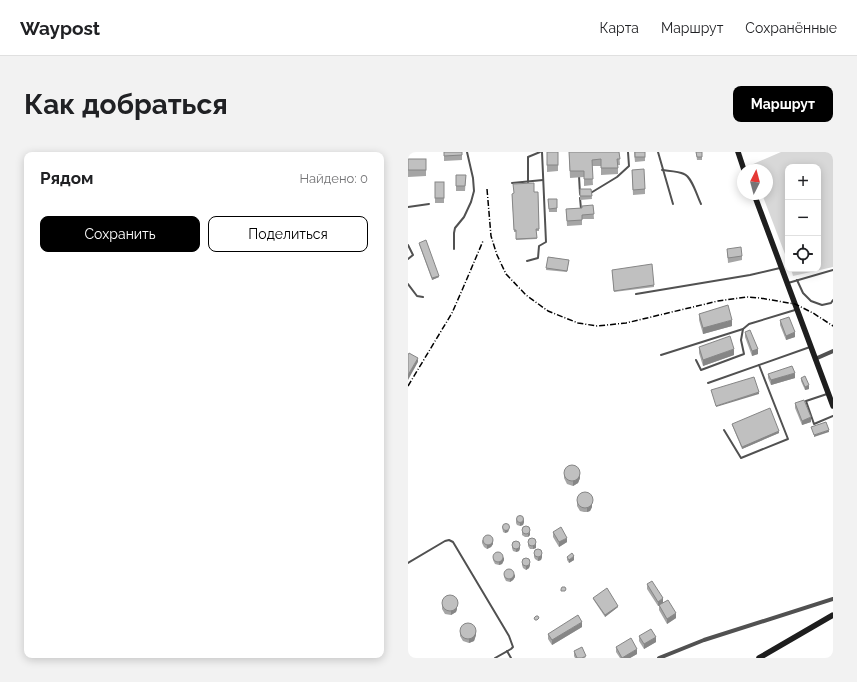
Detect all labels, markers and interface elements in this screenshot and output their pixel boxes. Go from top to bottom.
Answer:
text: Waypost [20,17,100,39]
text: Карта [600,20,639,36]
text: Маршрут [661,20,723,36]
text: Сохранённые [745,20,837,36]
button: Маршрут [733,86,833,122]
text: Как добраться [24,88,228,121]
north arrow [737,164,773,200]
map controls [785,164,821,272]
button: + [785,164,821,200]
text: Рядом [40,168,93,188]
text: Найдено: 0 [299,171,368,186]
button: − [785,200,821,236]
button: Сохранить [40,216,200,252]
button: Поделиться [208,216,368,252]
button: locate [785,236,821,272]

